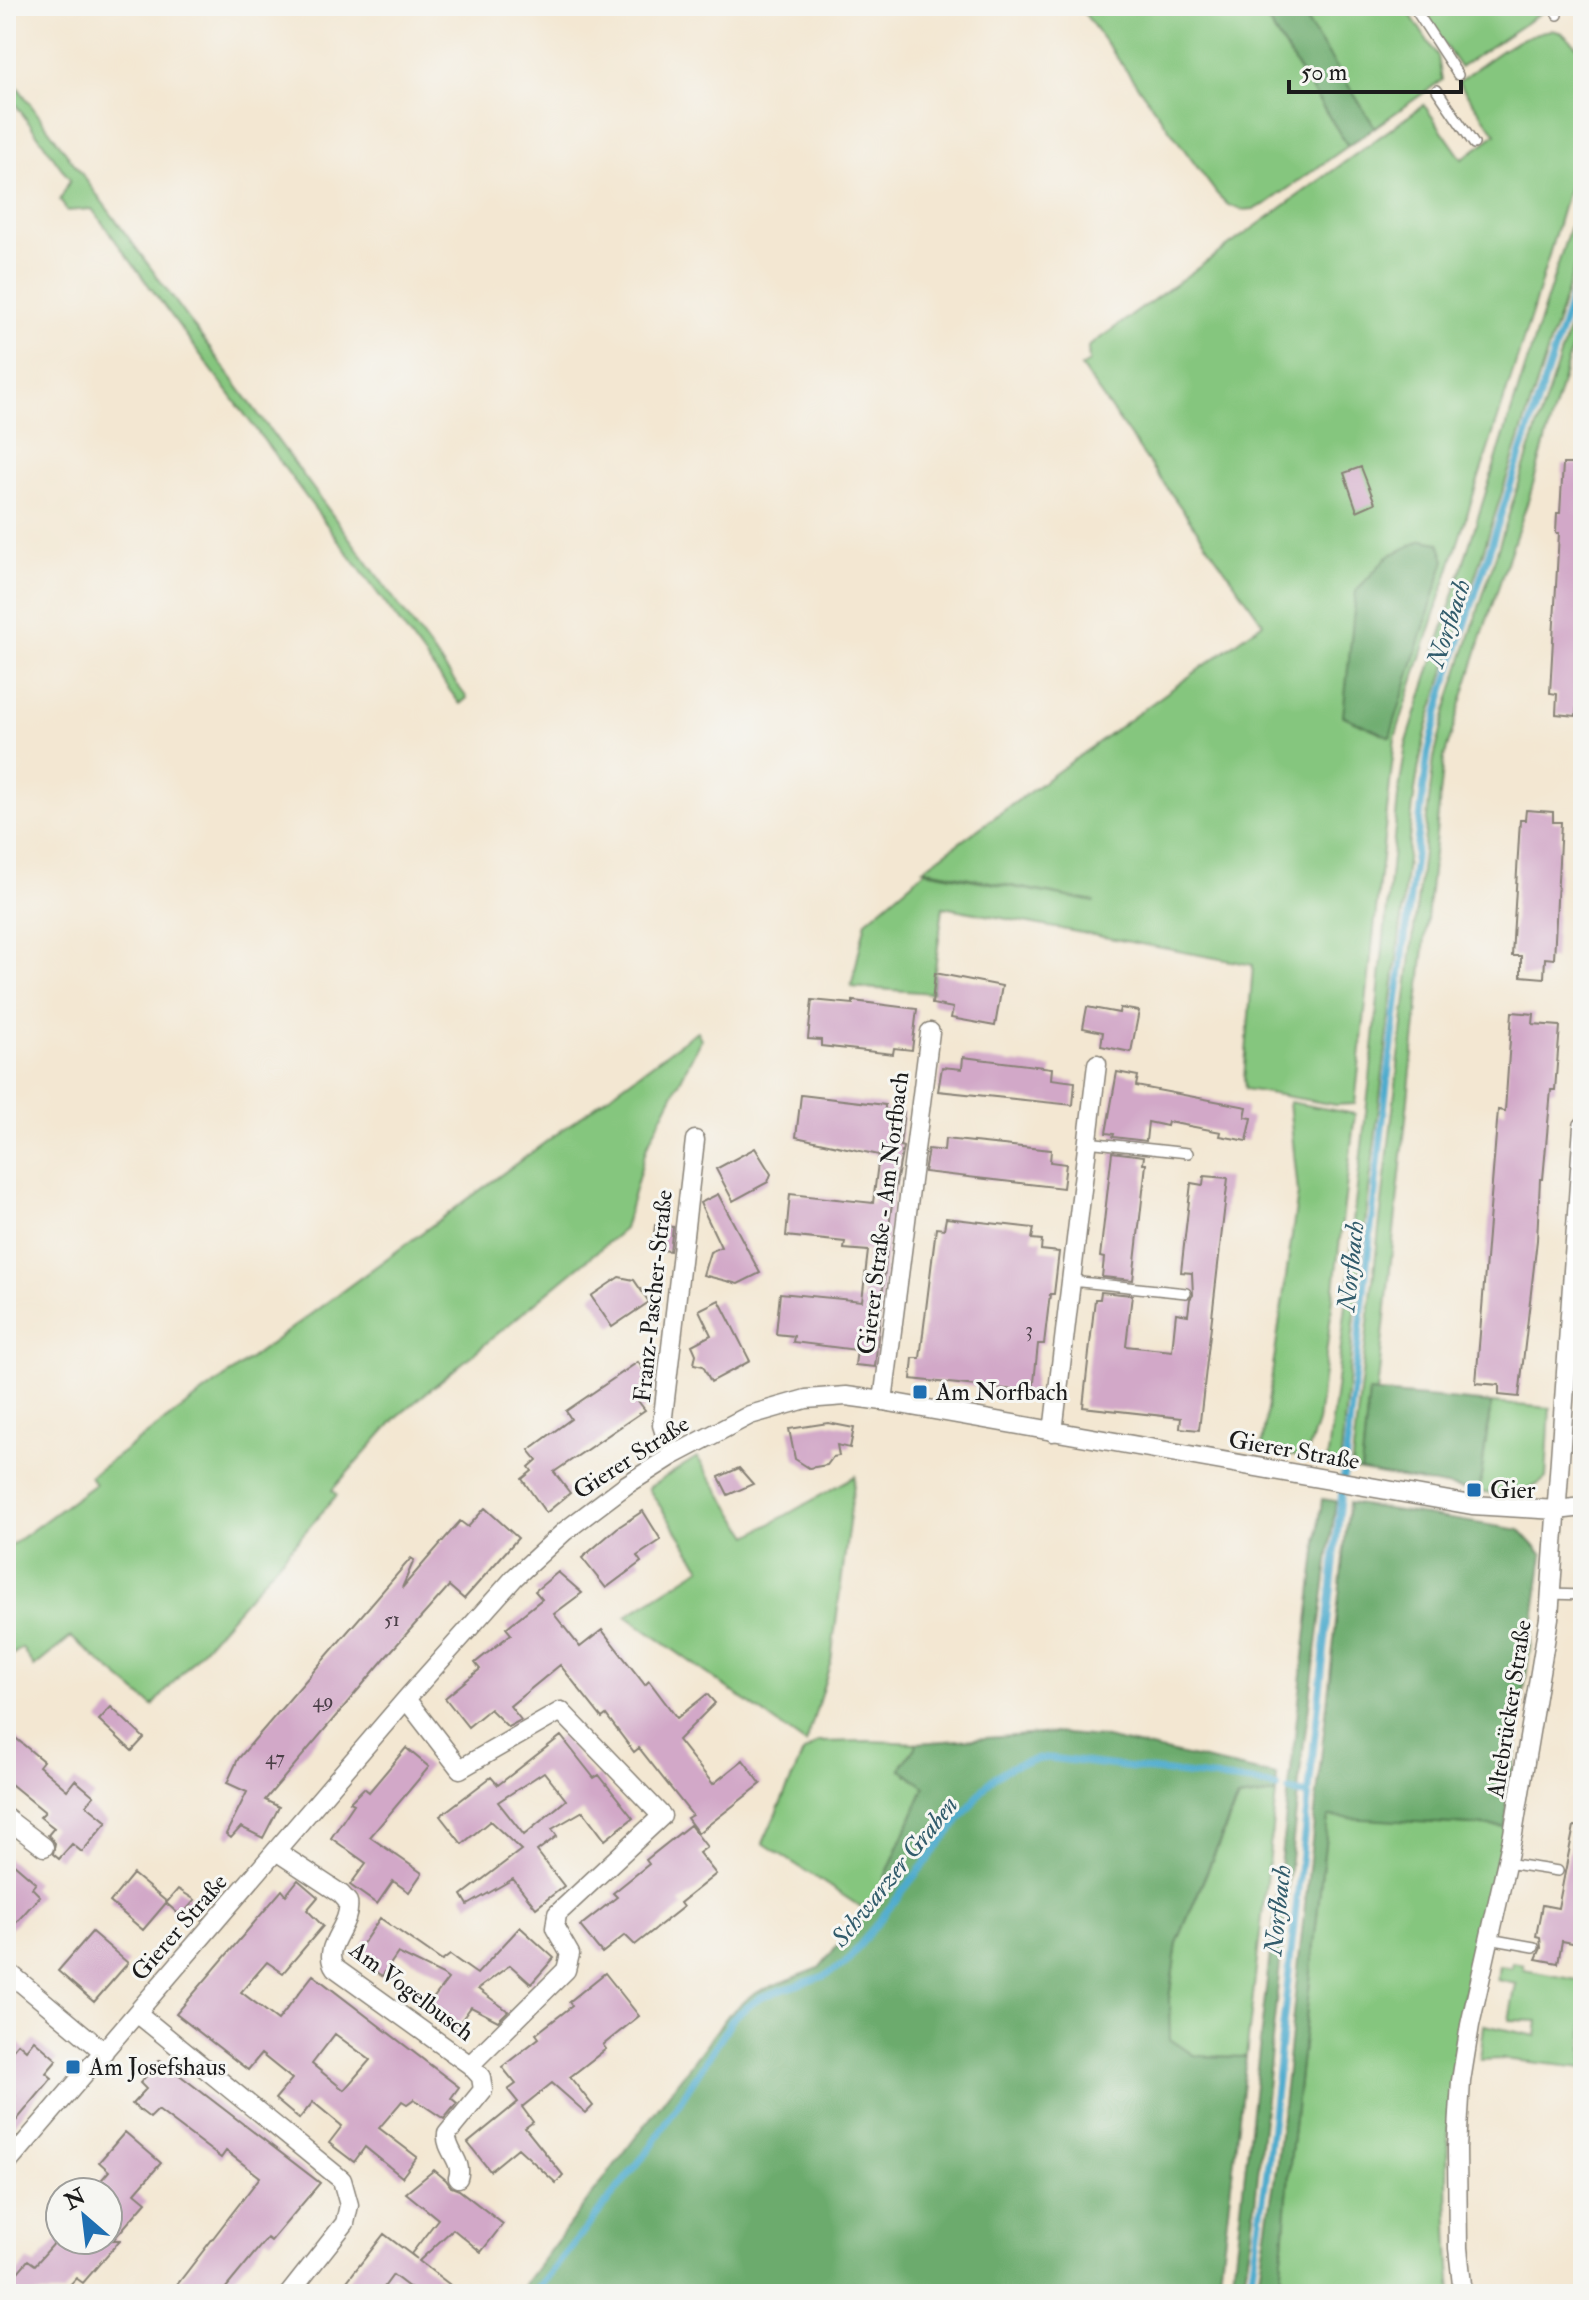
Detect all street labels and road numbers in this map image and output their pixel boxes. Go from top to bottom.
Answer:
street label: Gierer Straße - Am Norfbach [851,1070,916,1356]
street label: Franz-Pascher-Straße [627,1188,680,1404]
street label: Gierer Straße [567,1408,695,1506]
street label: Gierer Straße [1226,1424,1362,1477]
street label: Altebrücker Straße [1480,1618,1539,1801]
street label: Gierer Straße [124,1867,234,1987]
street label: Am Vogelbusch [342,1934,480,2049]

